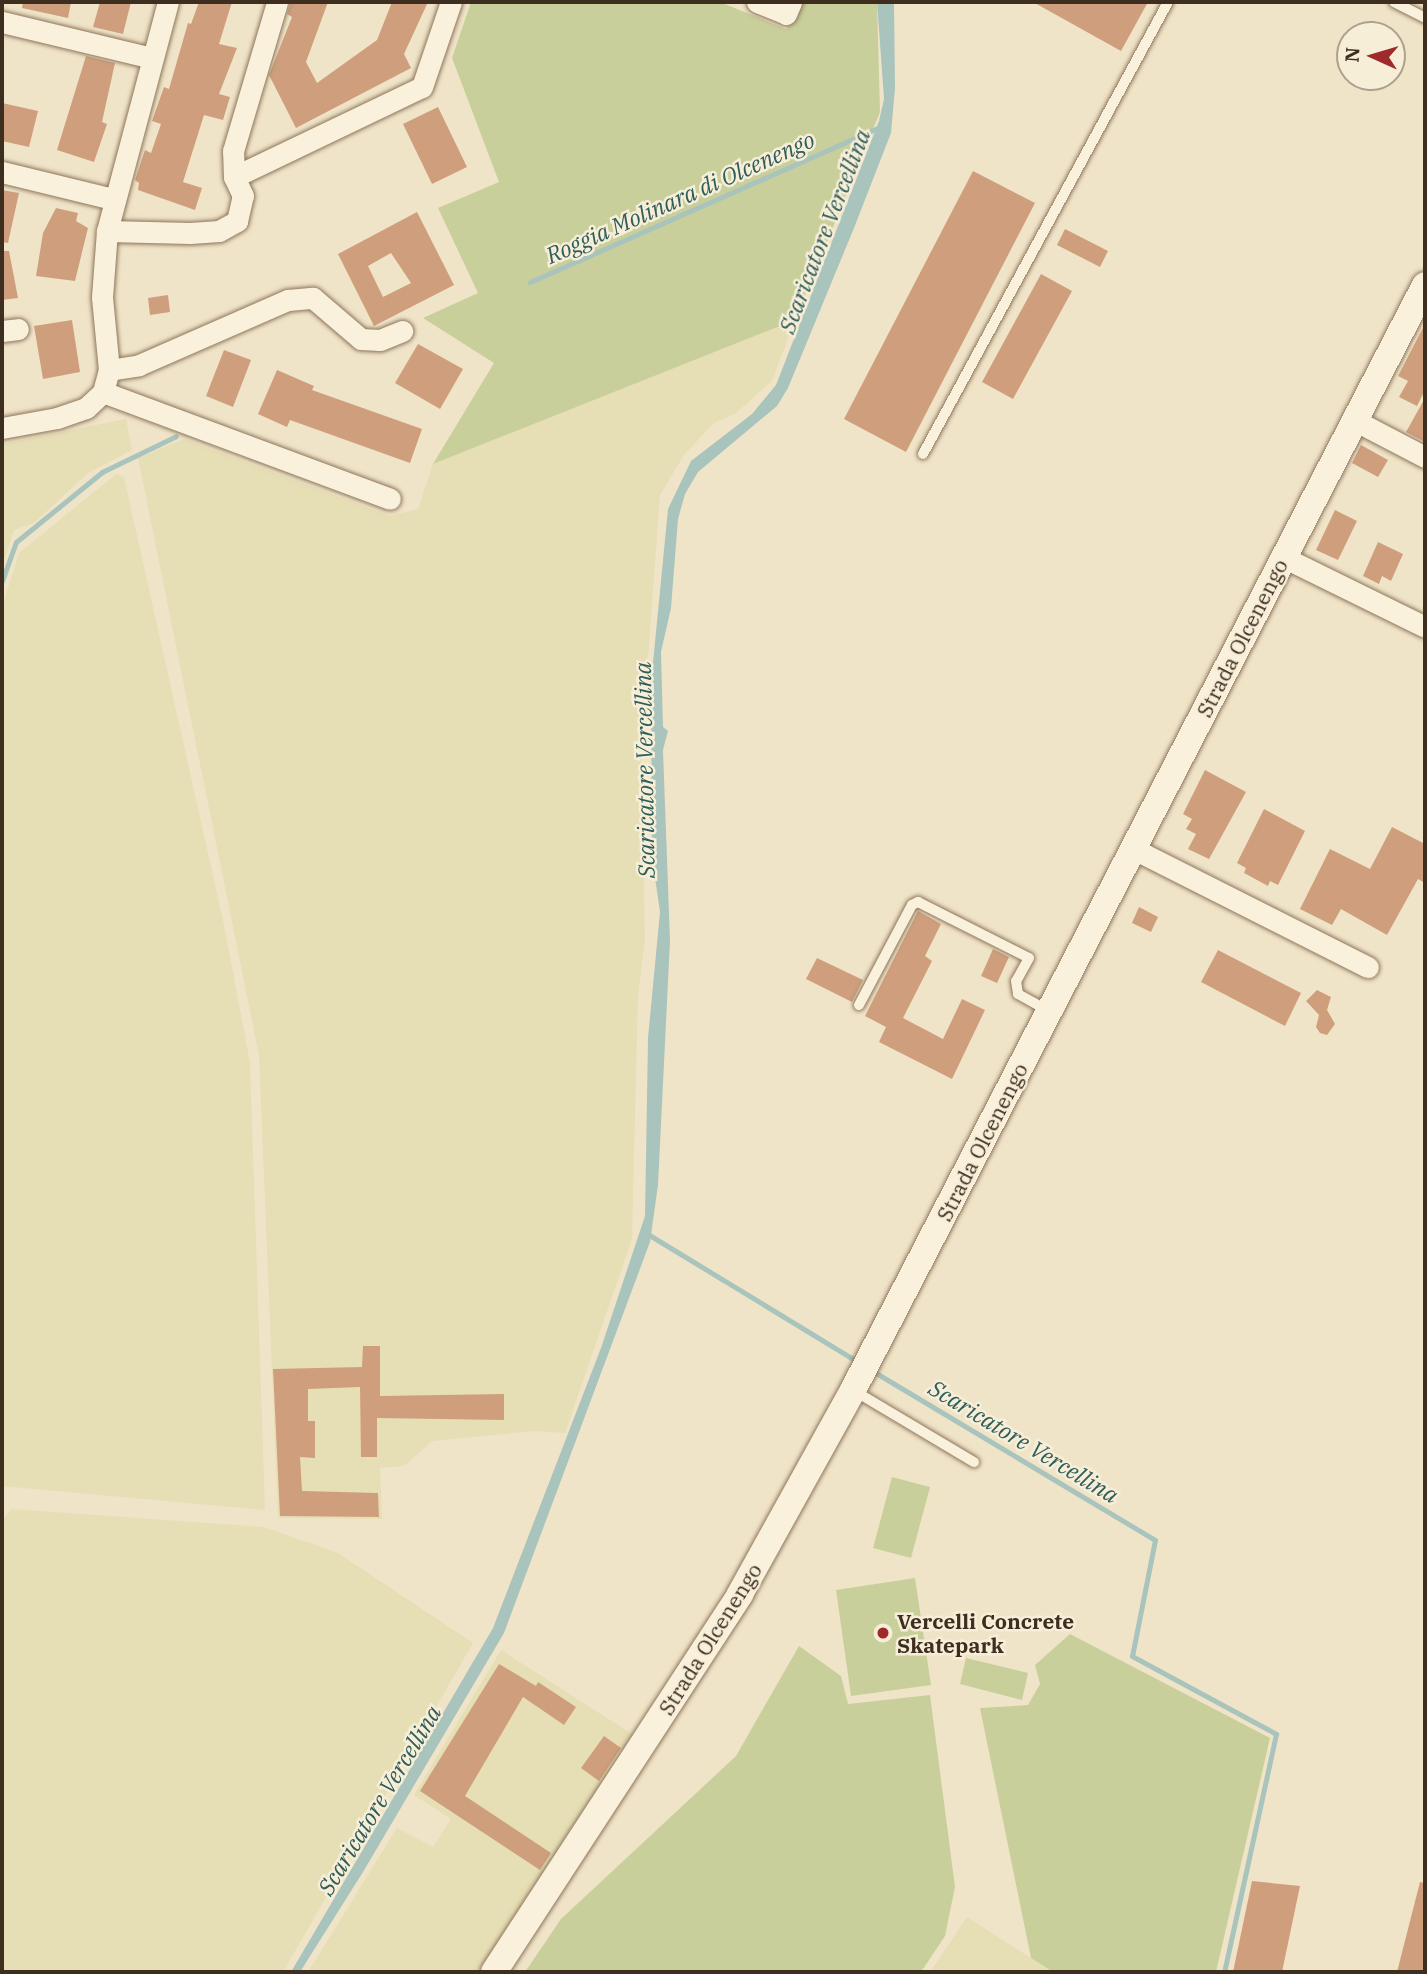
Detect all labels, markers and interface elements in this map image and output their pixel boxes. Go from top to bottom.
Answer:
north arrow [1336,21,1406,91]
text: N [1340,46,1365,63]
water label: Roggia Molinara di Olcenengo [541,125,819,269]
water label: Scaricatore Vercellina [772,125,876,337]
street label: Strada Olcenengo [1191,555,1293,721]
water label: Scaricatore Vercellina [628,662,660,878]
street label: Strada Olcenengo [931,1059,1033,1225]
water label: Scaricatore Vercellina [924,1373,1124,1509]
street label: Strada Olcenengo [653,1559,767,1719]
place label: Vercelli Concrete Skatepark [897,1608,1074,1658]
marker: Vercelli Concrete Skatepark [875,1625,891,1641]
water label: Scaricatore Vercellina [311,1700,447,1900]

